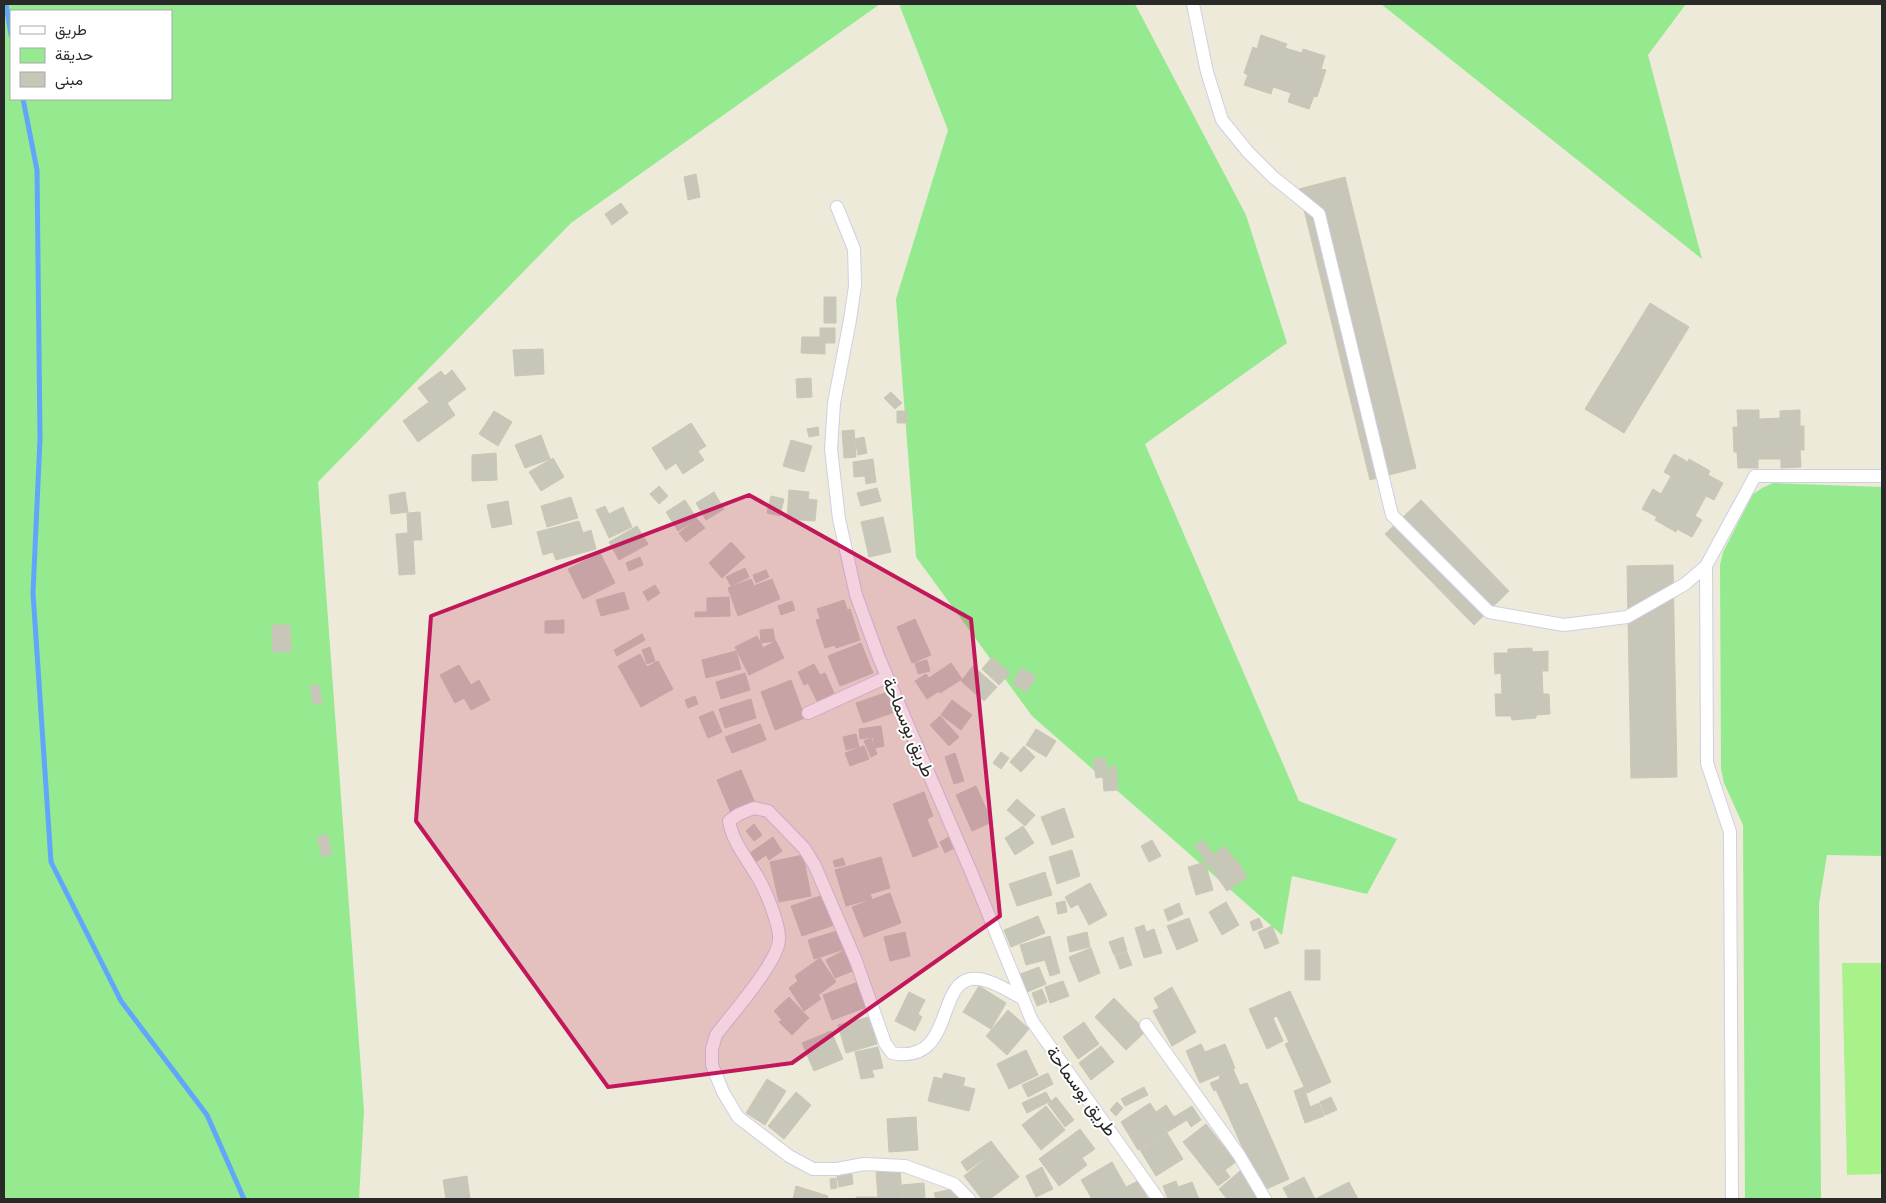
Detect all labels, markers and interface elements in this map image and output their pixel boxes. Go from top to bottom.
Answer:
legend [10,10,172,100]
text: طريق [55,19,87,40]
text: حديقة [55,44,93,65]
text: مبنى [55,69,83,90]
street label: طريق بوسماحة [877,673,941,781]
street label: طريق بوسماحة [1041,1041,1123,1141]

